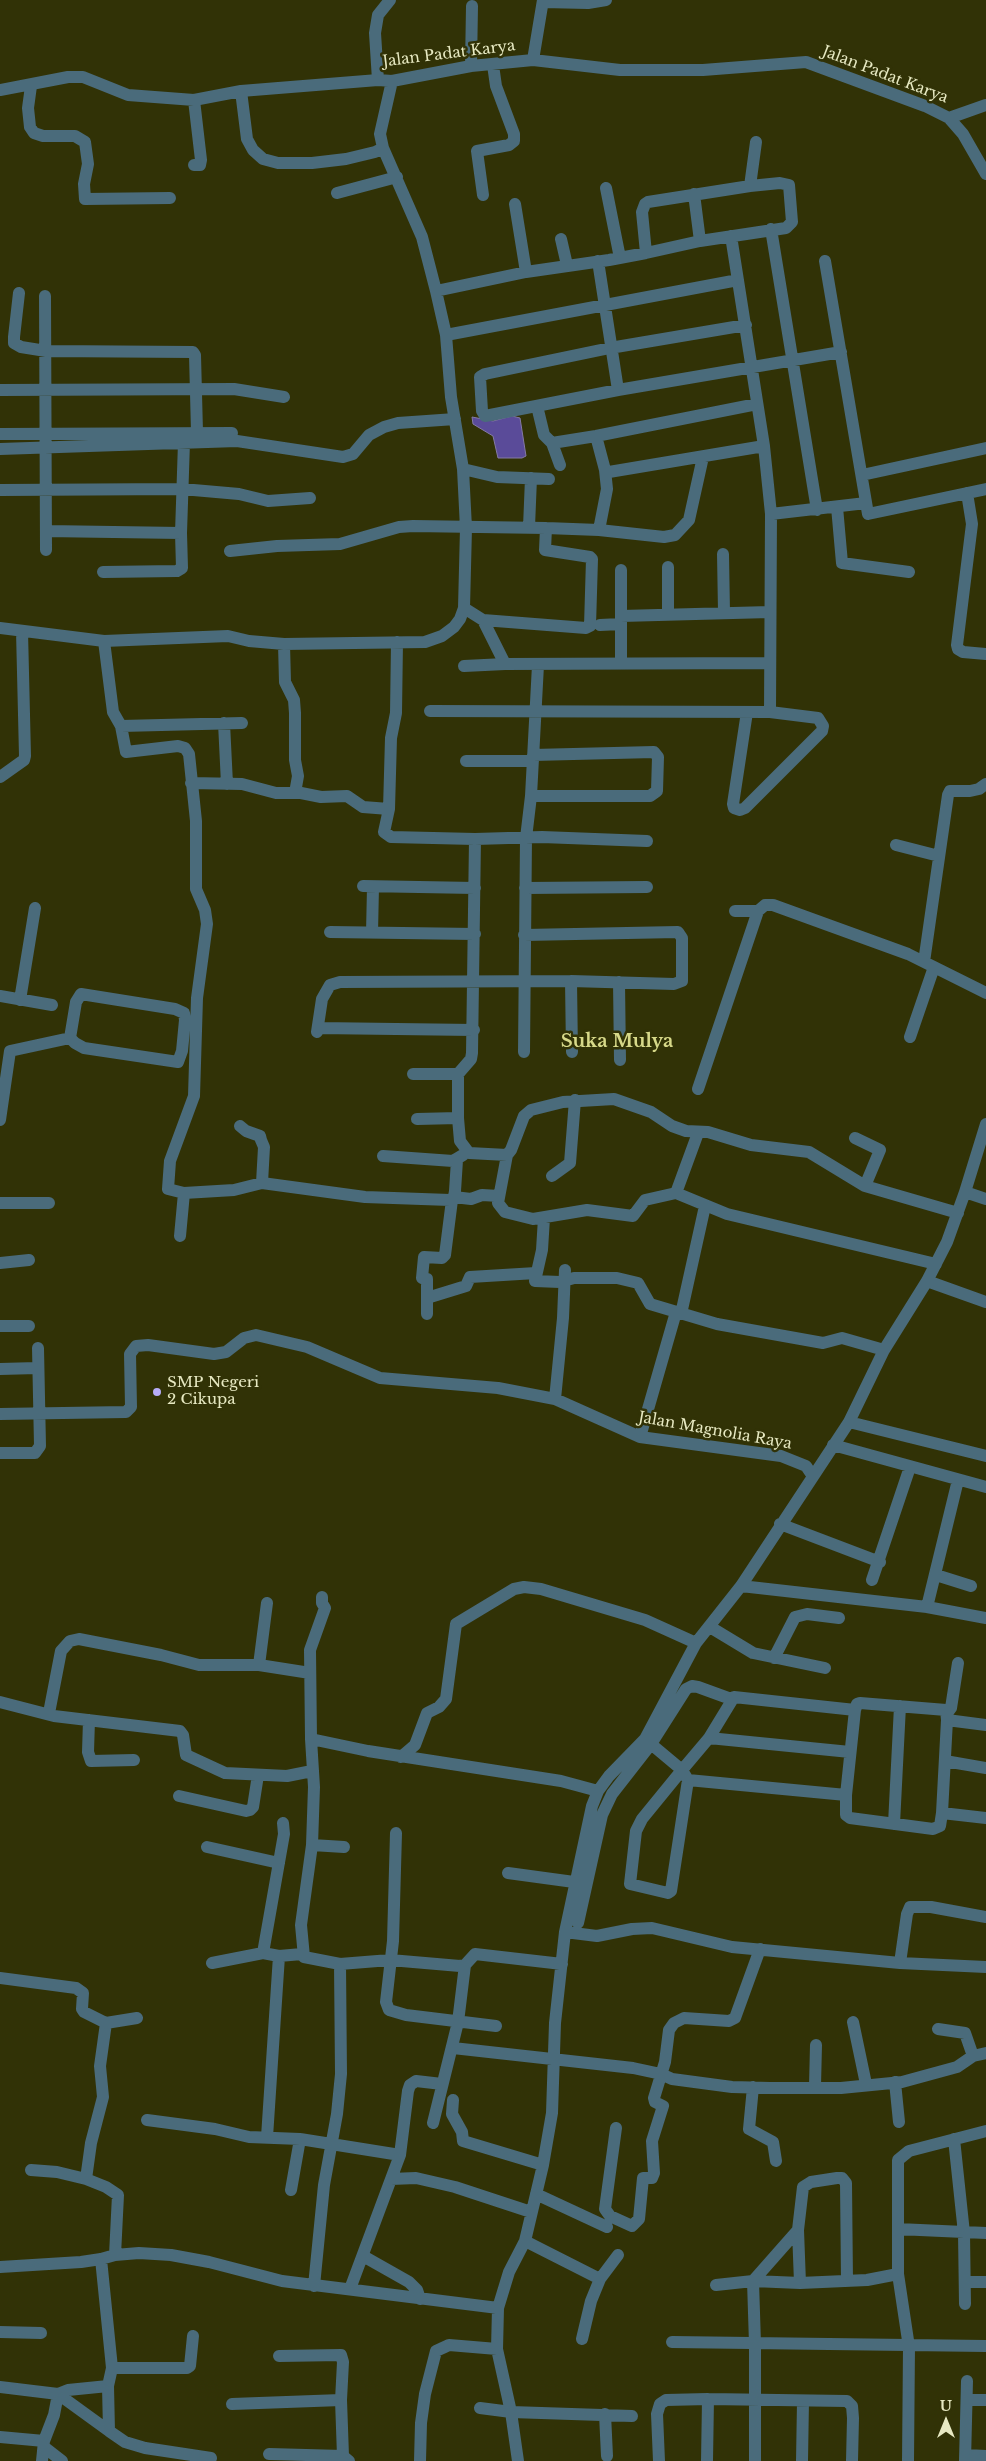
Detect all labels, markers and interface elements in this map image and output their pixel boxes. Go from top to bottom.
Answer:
street label: Jalan Padat Karya [382,37,516,71]
street label: Jalan Padat Karya [820,43,950,107]
district label: Suka Mulya [561,1031,673,1053]
place label: SMP Negeri 2 Cikupa [167,1374,259,1409]
marker: SMP Negeri 2 Cikupa [151,1386,163,1398]
street label: Jalan Magnolia Raya [637,1409,793,1453]
north arrow [921,2396,971,2446]
text: U [940,2397,952,2415]

